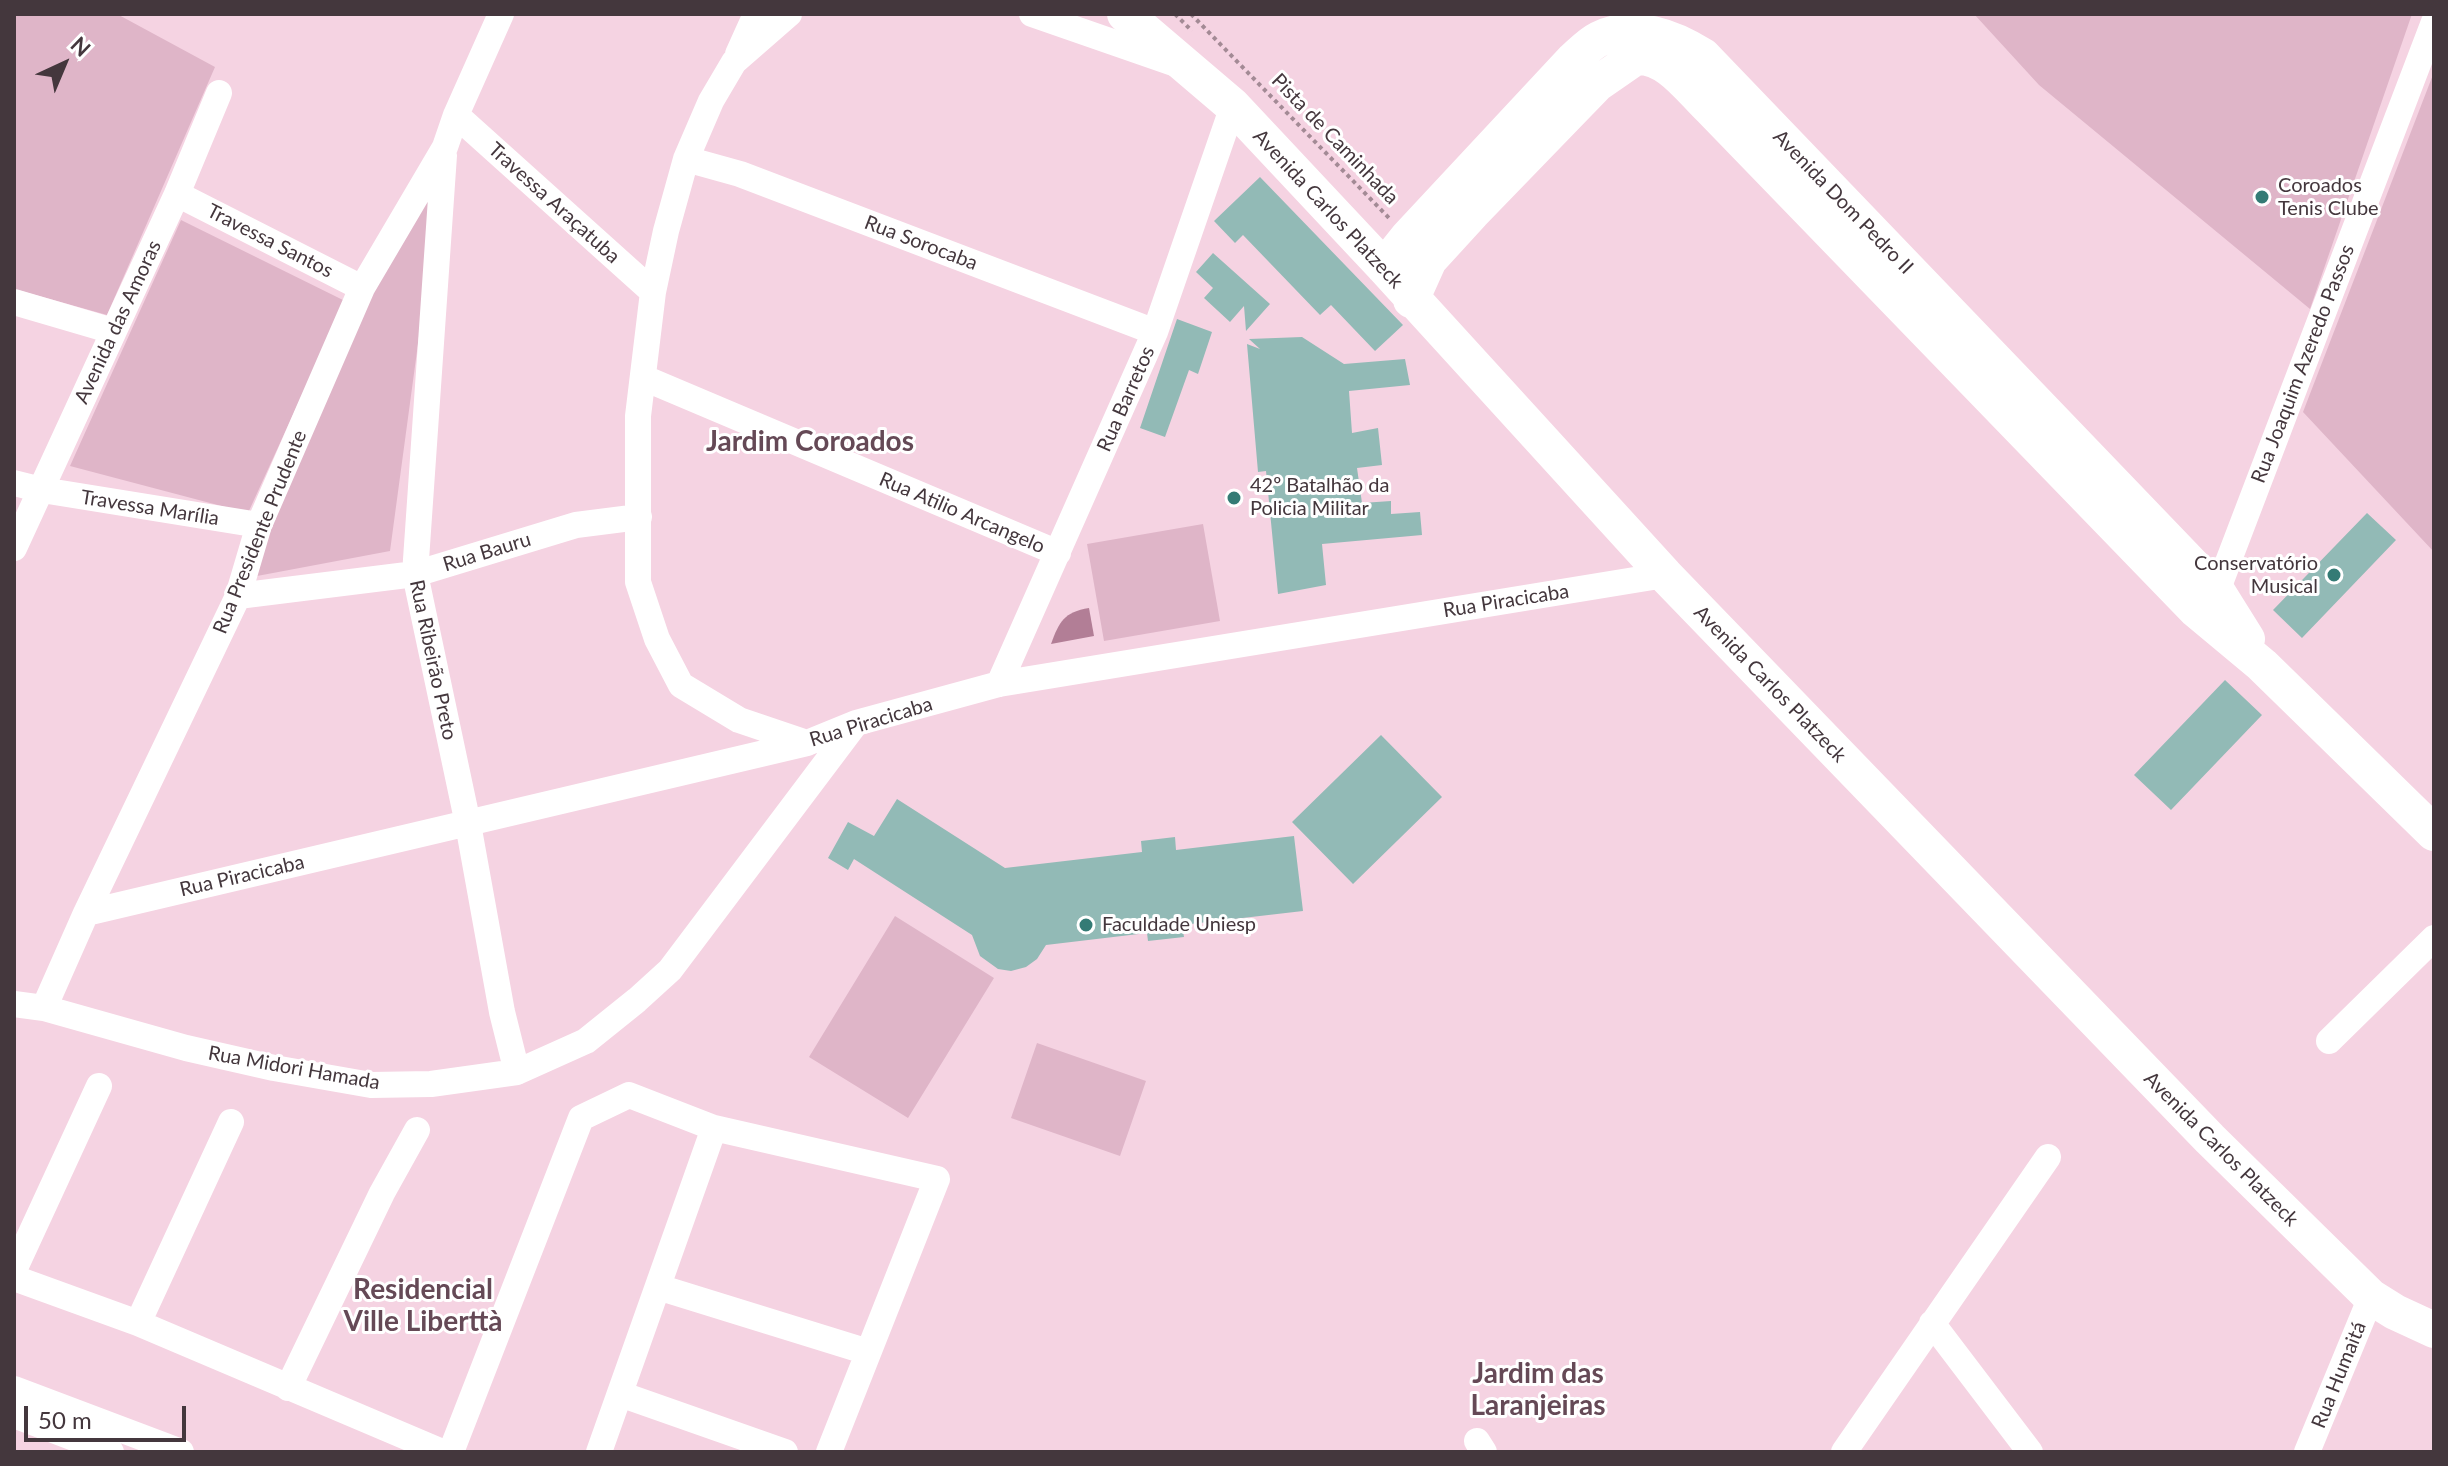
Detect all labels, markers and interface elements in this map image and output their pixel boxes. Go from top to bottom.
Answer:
north arrow [24,24,104,104]
text: N [66,31,96,62]
street label: Pista de Caminhada [1266,69,1404,209]
street label: Avenida Carlos Platzeck [1248,124,1408,294]
street label: Avenida Dom Pedro II [1768,125,1918,279]
street label: Travessa Araçatuba [483,138,625,268]
place label: Coroados Tenis Clube [2278,174,2379,221]
marker: Coroados Tenis Clube [2253,188,2271,206]
street label: Travessa Santos [203,199,337,283]
street label: Rua Sorocaba [861,210,981,276]
street label: Avenida das Amoras [70,236,166,408]
street label: Rua Joaquim Azeredo Passos [2246,241,2360,487]
street label: Rua Barretos [1092,343,1160,455]
district label: Jardim Coroados [706,425,914,459]
street label: Rua Presidente Prudente [208,427,312,637]
street label: Rua Atilio Arcangelo [876,467,1048,559]
place label: 42º Batalhão da Policia Militar [1250,474,1389,521]
street label: Travessa Marília [79,485,221,531]
marker: 42º Batalhão da Policia Militar [1225,489,1243,507]
street label: Rua Bauru [440,527,534,577]
place label: Conservatório Musical [2194,552,2318,599]
marker: Conservatório Musical [2325,566,2343,584]
street label: Rua Ribeirão Preto [404,578,462,742]
street label: Rua Piracicaba [1441,579,1571,623]
street label: Avenida Carlos Platzeck [1689,601,1851,767]
street label: Rua Piracicaba [807,692,935,752]
street label: Rua Piracicaba [177,850,307,902]
place label: Faculdade Uniesp [1102,913,1256,937]
marker: Faculdade Uniesp [1077,916,1095,934]
street label: Rua Midori Hamada [206,1041,382,1095]
street label: Avenida Carlos Platzeck [2139,1067,2303,1231]
district label: Residencial Ville Liberttà [343,1273,503,1339]
street label: Rua Humaitá [2307,1318,2371,1432]
district label: Jardim das Laranjeiras [1471,1357,1605,1423]
scale bar [28,1390,190,1440]
text: 50 m [38,1405,92,1434]

